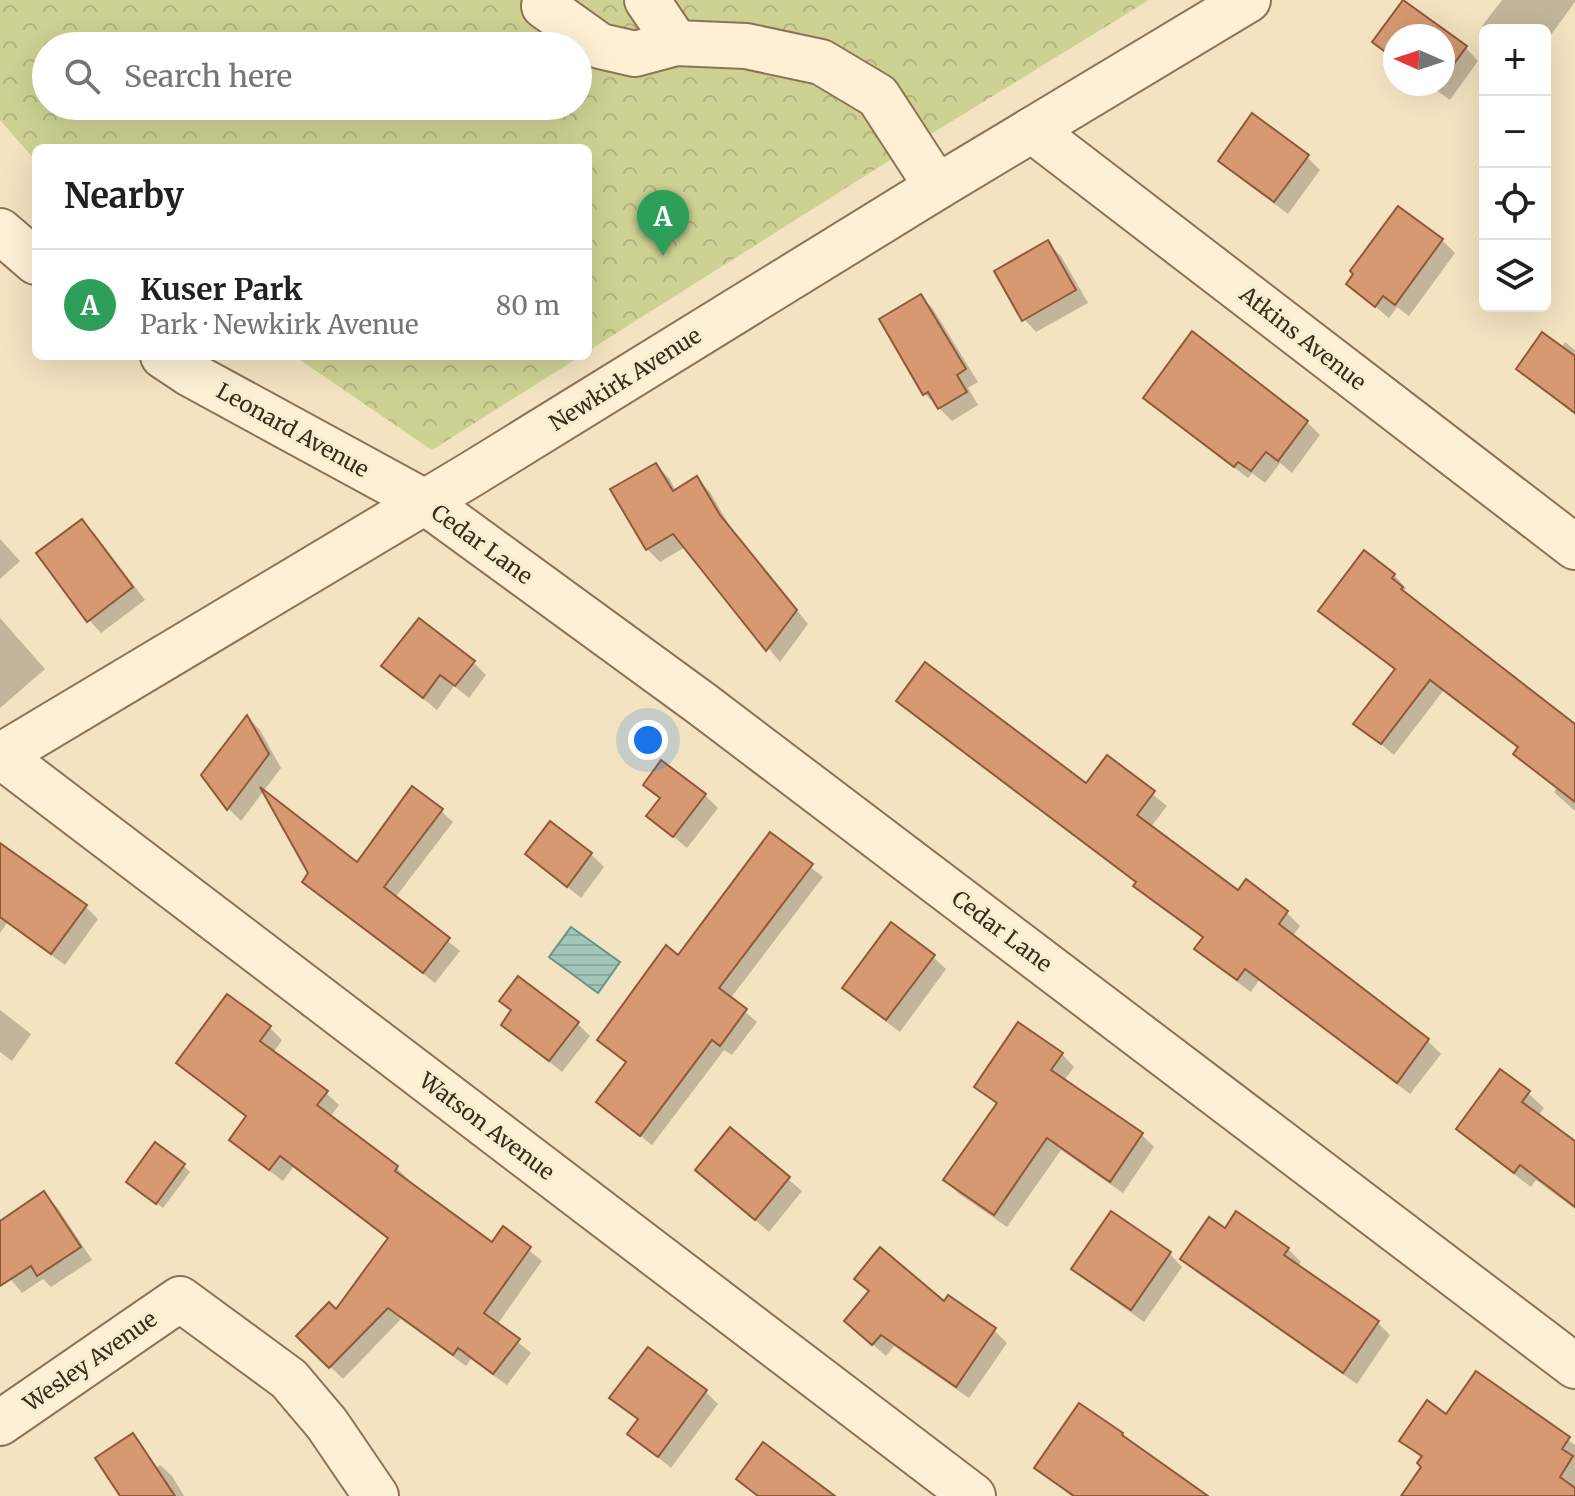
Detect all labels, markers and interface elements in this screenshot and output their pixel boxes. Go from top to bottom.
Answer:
north arrow [1383,24,1455,96]
map controls [1479,24,1551,312]
button: + [1479,24,1551,96]
search box [32,32,592,120]
icon: search [60,54,104,98]
text: Search here [124,57,292,95]
button: − [1479,96,1551,168]
button: locate [1479,168,1551,240]
text: Nearby [64,175,184,217]
pin: A [637,190,689,256]
button: layers [1479,240,1551,312]
text: Kuser Park [140,270,302,308]
street label: Atkins Avenue [1233,279,1372,396]
text: A [81,289,99,322]
text: 80 m [496,289,560,322]
text: Park · Newkirk Avenue [140,308,419,341]
street label: Newkirk Avenue [544,321,706,437]
street label: Leonard Avenue [212,377,374,483]
street label: Cedar Lane [426,498,538,590]
your location [628,720,668,760]
street label: Cedar Lane [946,884,1058,978]
street label: Watson Avenue [413,1065,560,1186]
street label: Wesley Avenue [17,1305,162,1418]

